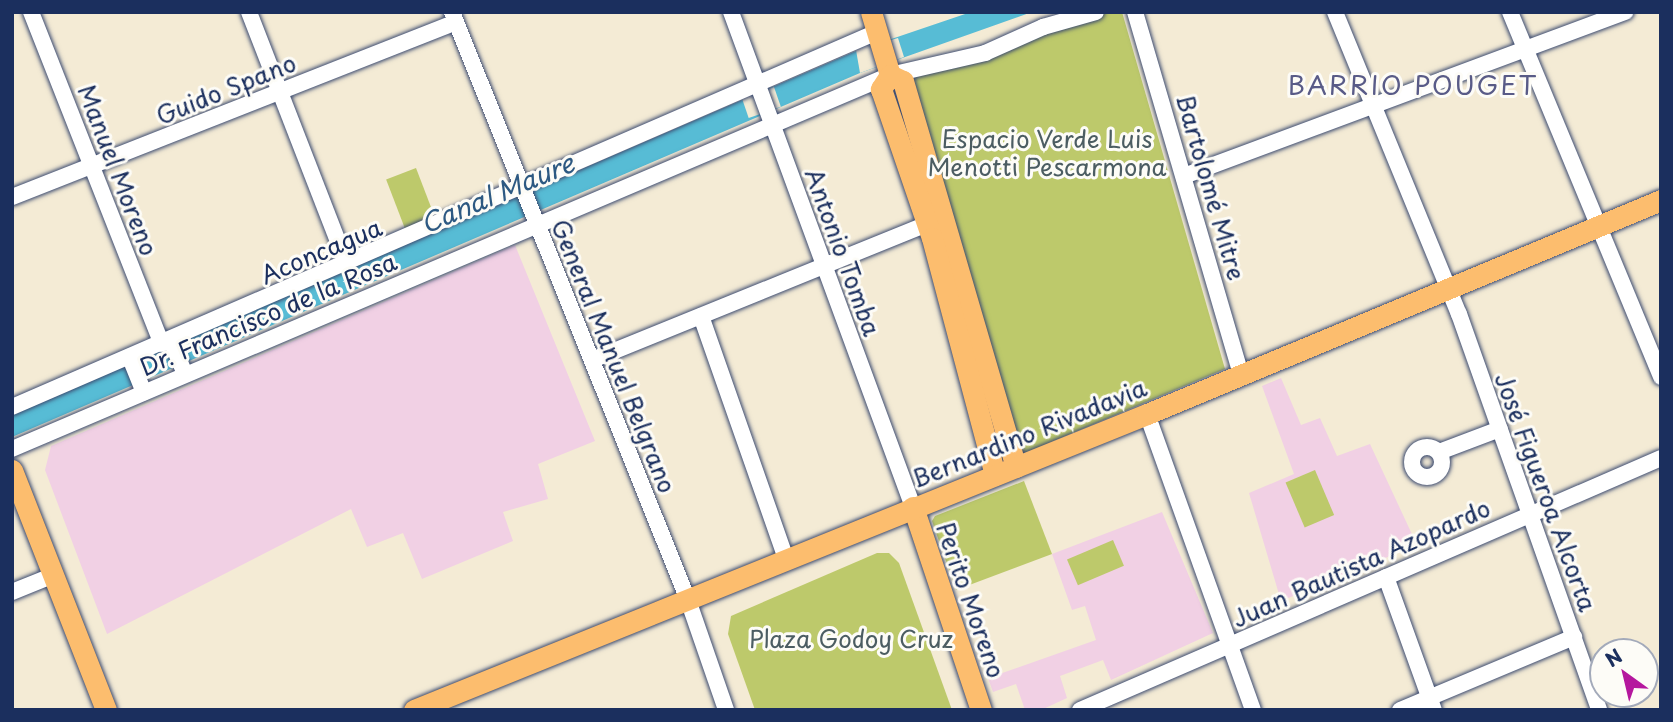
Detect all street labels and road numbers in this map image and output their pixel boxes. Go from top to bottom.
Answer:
street label: Guido Spano [153,48,299,130]
street label: Manuel Moreno [72,80,164,260]
street label: Bartolomé Mitre [1171,91,1251,283]
street label: Antonio Tomba [799,164,887,340]
street label: Aconcagua [256,212,386,290]
street label: General Manuel Belgrano [545,214,683,498]
street label: Dr. Francisco de la Rosa [134,246,402,382]
street label: José Figueroa Alcorta [1489,367,1603,617]
street label: Bernardino Rivadavia [908,373,1150,493]
street label: Juan Bautista Azopardo [1227,493,1495,633]
street label: Perito Moreno [931,518,1011,682]

